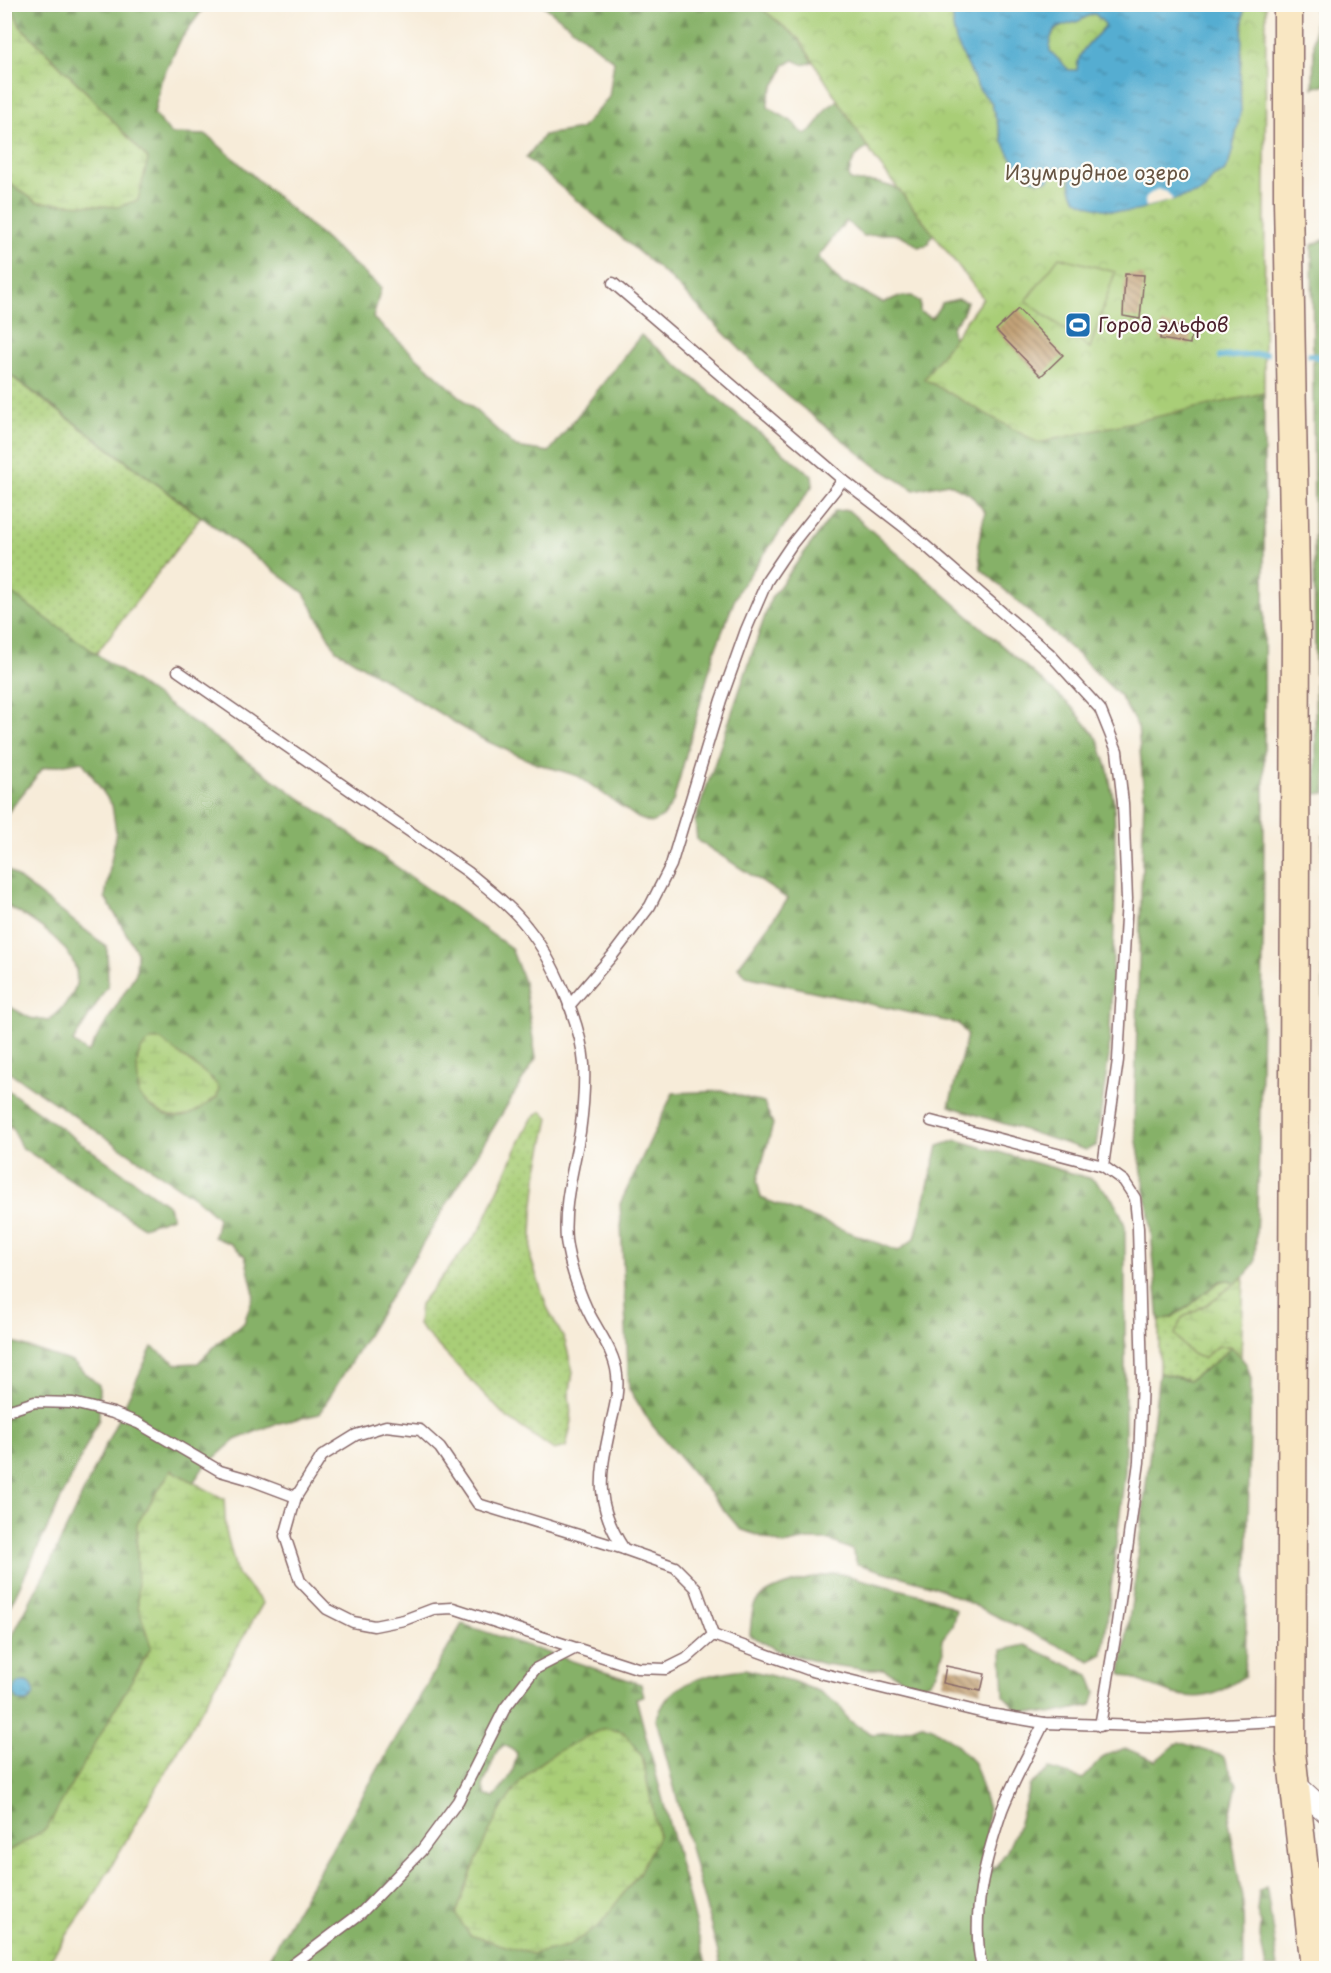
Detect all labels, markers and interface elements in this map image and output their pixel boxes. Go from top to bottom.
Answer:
park label: Изумрудное озеро [1005,157,1189,187]
place label: Город эльфов [1098,309,1229,339]
sports icon: Город эльфов [1063,310,1093,340]

